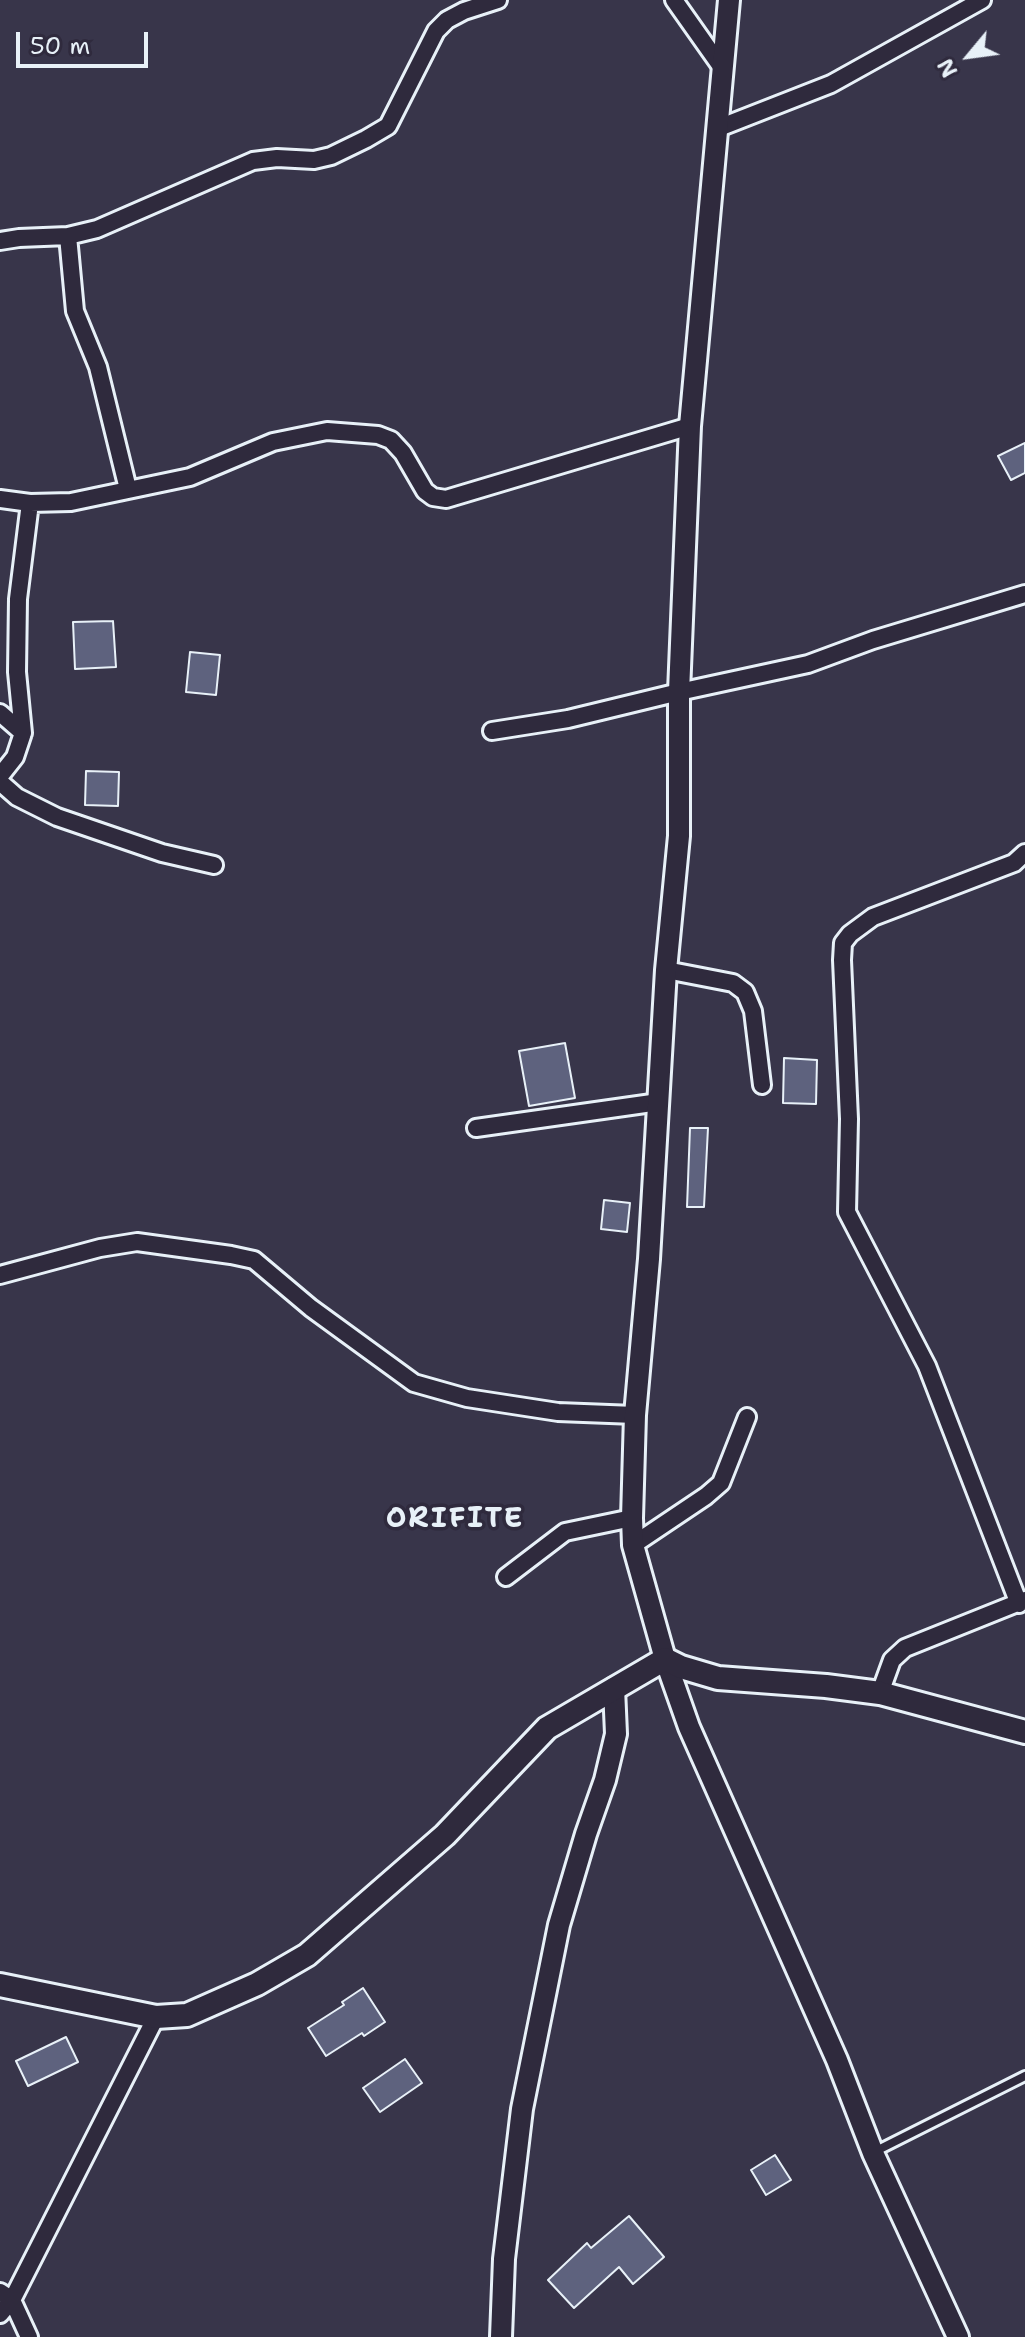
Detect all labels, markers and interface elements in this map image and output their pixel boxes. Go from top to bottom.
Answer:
scale bar [20,16,152,66]
north arrow [929,16,1009,96]
text: 50 m [30,30,90,62]
text: N [931,53,964,83]
district label: ORIFITE [386,1503,524,1537]

